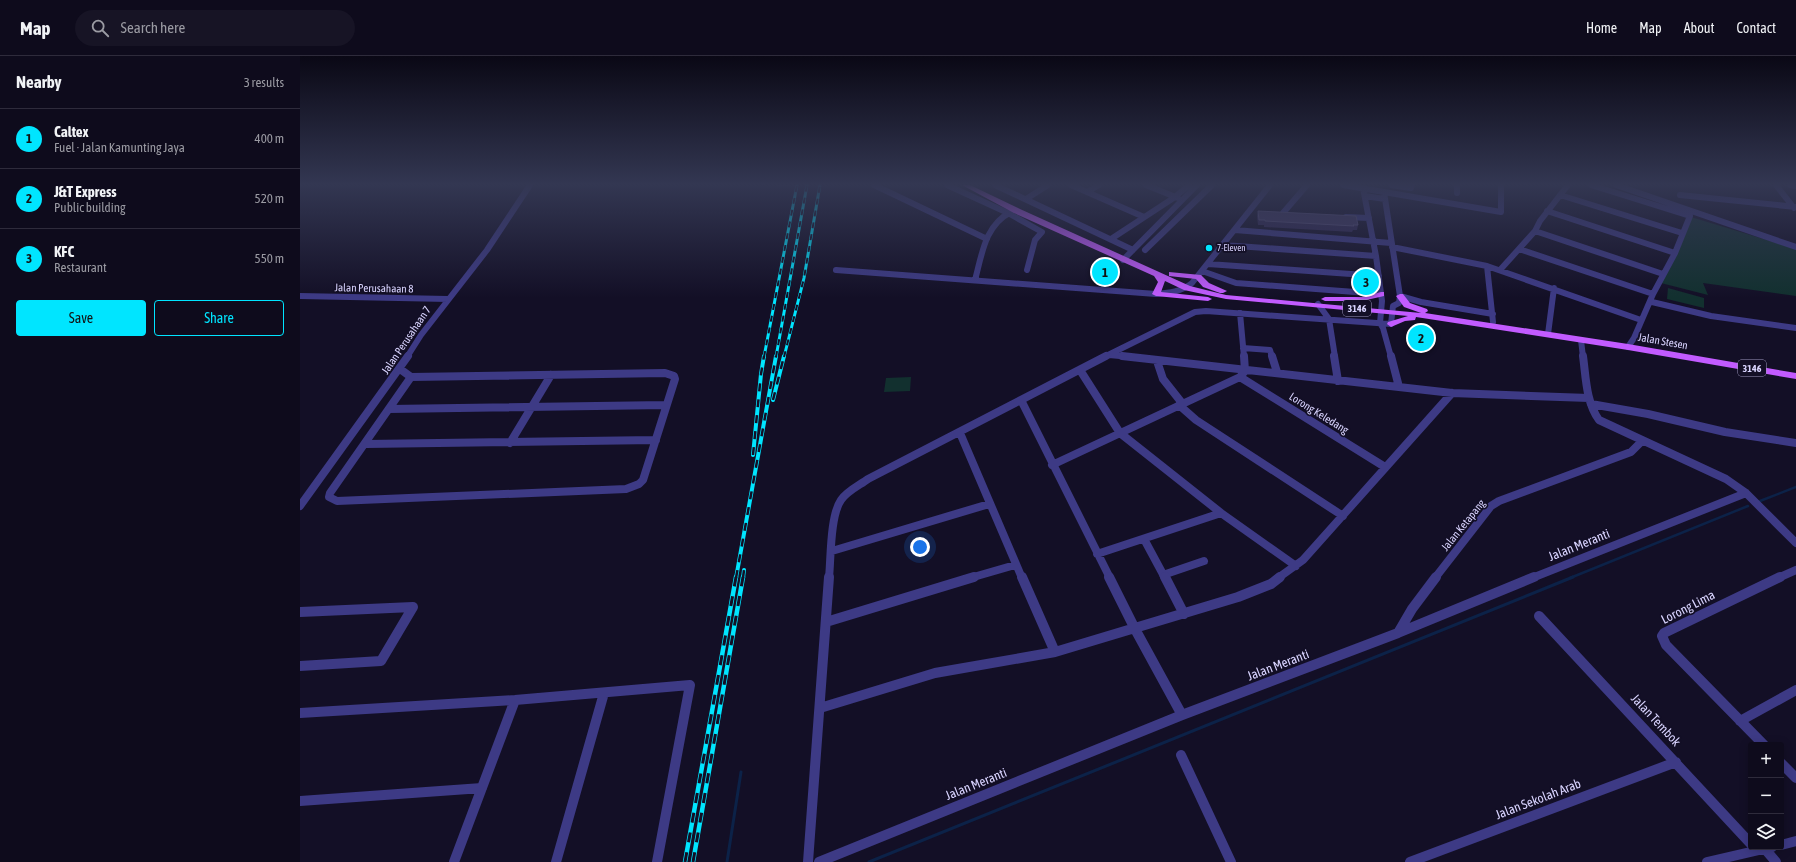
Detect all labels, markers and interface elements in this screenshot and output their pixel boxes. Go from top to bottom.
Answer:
search box [75,10,355,46]
text: Map [20,17,51,39]
icon: search [89,17,111,39]
text: Search here [121,19,185,36]
text: Home [1586,20,1617,36]
text: Map [1639,20,1662,36]
text: About [1684,20,1715,36]
text: Contact [1737,20,1776,36]
text: Nearby [16,72,62,92]
text: 3 results [244,75,284,90]
text: Caltex [54,123,89,140]
text: 1 [26,131,32,146]
text: 400 m [255,131,284,146]
text: Fuel · Jalan Kamunting Jaya [54,140,185,155]
text: J&T Express [54,183,117,200]
text: 2 [26,191,32,206]
text: 520 m [255,191,284,206]
text: Public building [54,200,126,215]
text: KFC [54,243,74,260]
marker: 7-Eleven [1204,243,1214,253]
place label: 7-Eleven [1217,243,1246,253]
text: 3 [26,251,32,266]
text: 550 m [255,251,284,266]
pin: 1 [1092,257,1118,287]
text: Restaurant [54,260,107,275]
pin: 3 [1353,267,1379,297]
street label: Jalan Perusahaan 8 [334,281,414,295]
button: Save [16,300,146,336]
button: Share [154,300,284,336]
road number: 3146 [1343,300,1371,316]
street label: Jalan Perusahaan 7 [379,304,433,376]
pin: 2 [1408,323,1434,353]
street label: Jalan Stesen [1637,331,1689,351]
road number: 3146 [1738,360,1766,376]
street label: Lorong Keledang [1287,390,1351,436]
street label: Jalan Ketapang [1439,497,1487,553]
street label: Jalan Meranti [1546,526,1612,564]
your location [910,537,930,557]
street label: Lorong Lima [1659,587,1717,627]
street label: Jalan Meranti [1245,646,1311,684]
street label: Jalan Tembok [1628,691,1684,749]
map controls [1748,742,1784,850]
button: + [1748,742,1784,778]
street label: Jalan Meranti [943,765,1009,803]
street label: Jalan Sekolah Arab [1493,776,1583,822]
button: − [1748,778,1784,814]
button: layers [1748,814,1784,850]

